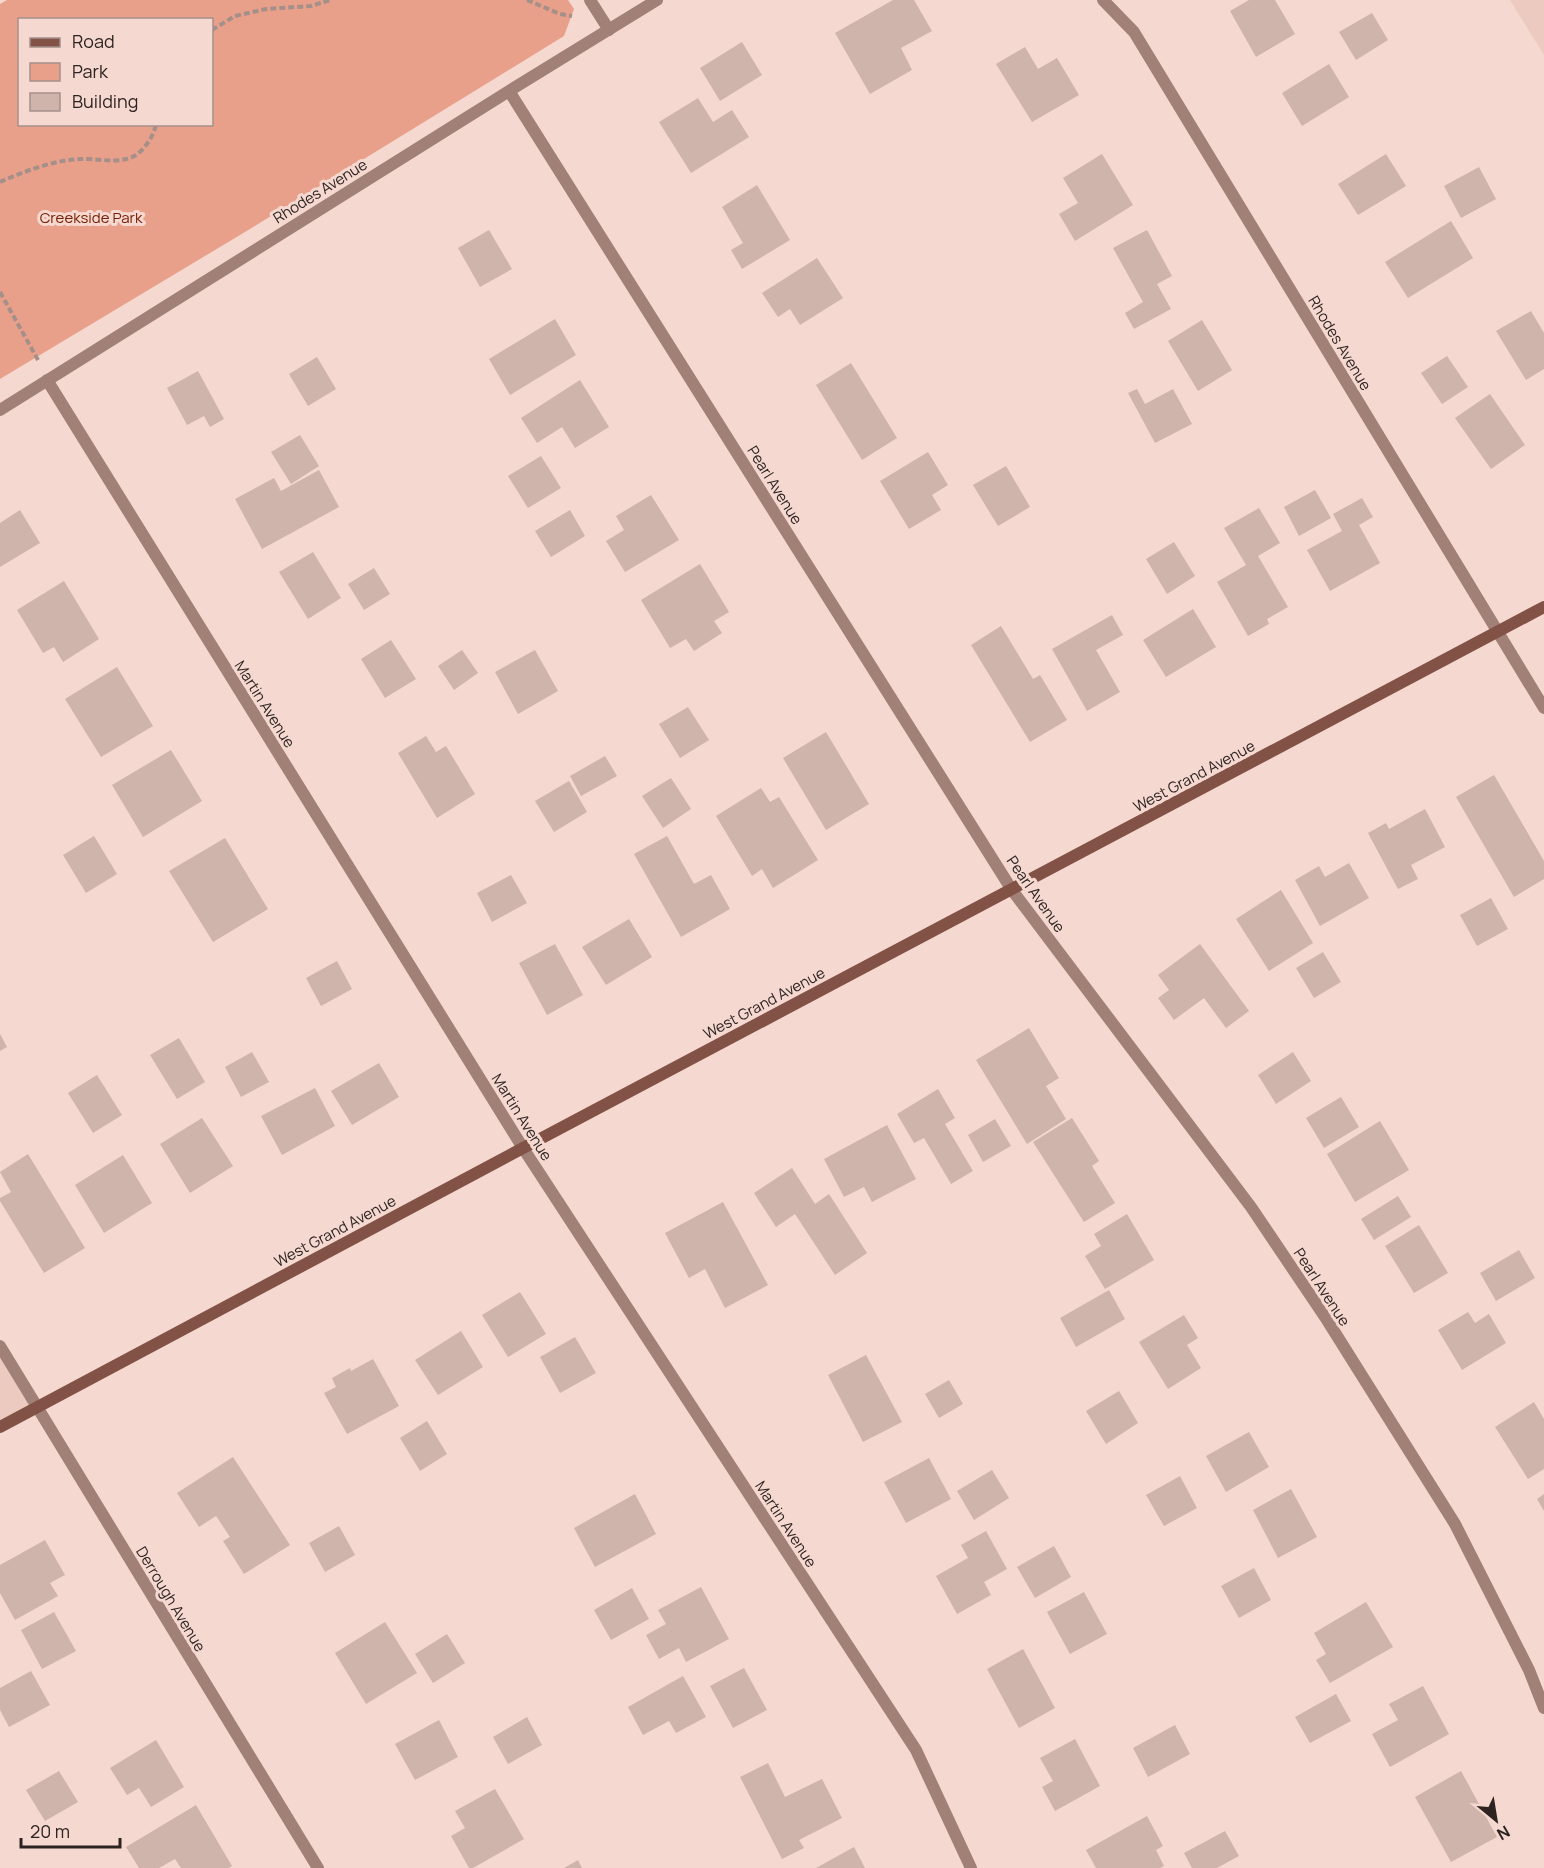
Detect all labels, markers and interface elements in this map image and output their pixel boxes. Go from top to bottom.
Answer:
legend [18,18,213,126]
text: Road [72,29,115,53]
text: Park [72,59,109,83]
text: Building [72,89,138,113]
street label: Rhodes Avenue [269,154,371,228]
park label: Creekside Park [40,207,143,228]
street label: Rhodes Avenue [1303,292,1377,395]
street label: Pearl Avenue [742,442,808,529]
street label: Martin Avenue [230,656,300,752]
street label: West Grand Avenue [1130,735,1259,817]
street label: Pearl Avenue [1002,851,1070,937]
street label: West Grand Avenue [700,962,829,1044]
street label: Martin Avenue [487,1069,557,1165]
street label: West Grand Avenue [271,1190,400,1272]
street label: Pearl Avenue [1289,1244,1355,1330]
street label: Martin Avenue [750,1477,822,1571]
street label: Derrough Avenue [131,1542,211,1656]
north arrow [1466,1790,1526,1850]
scale bar [21,1811,120,1849]
text: 20 m [30,1819,70,1843]
text: N [1493,1821,1514,1845]

